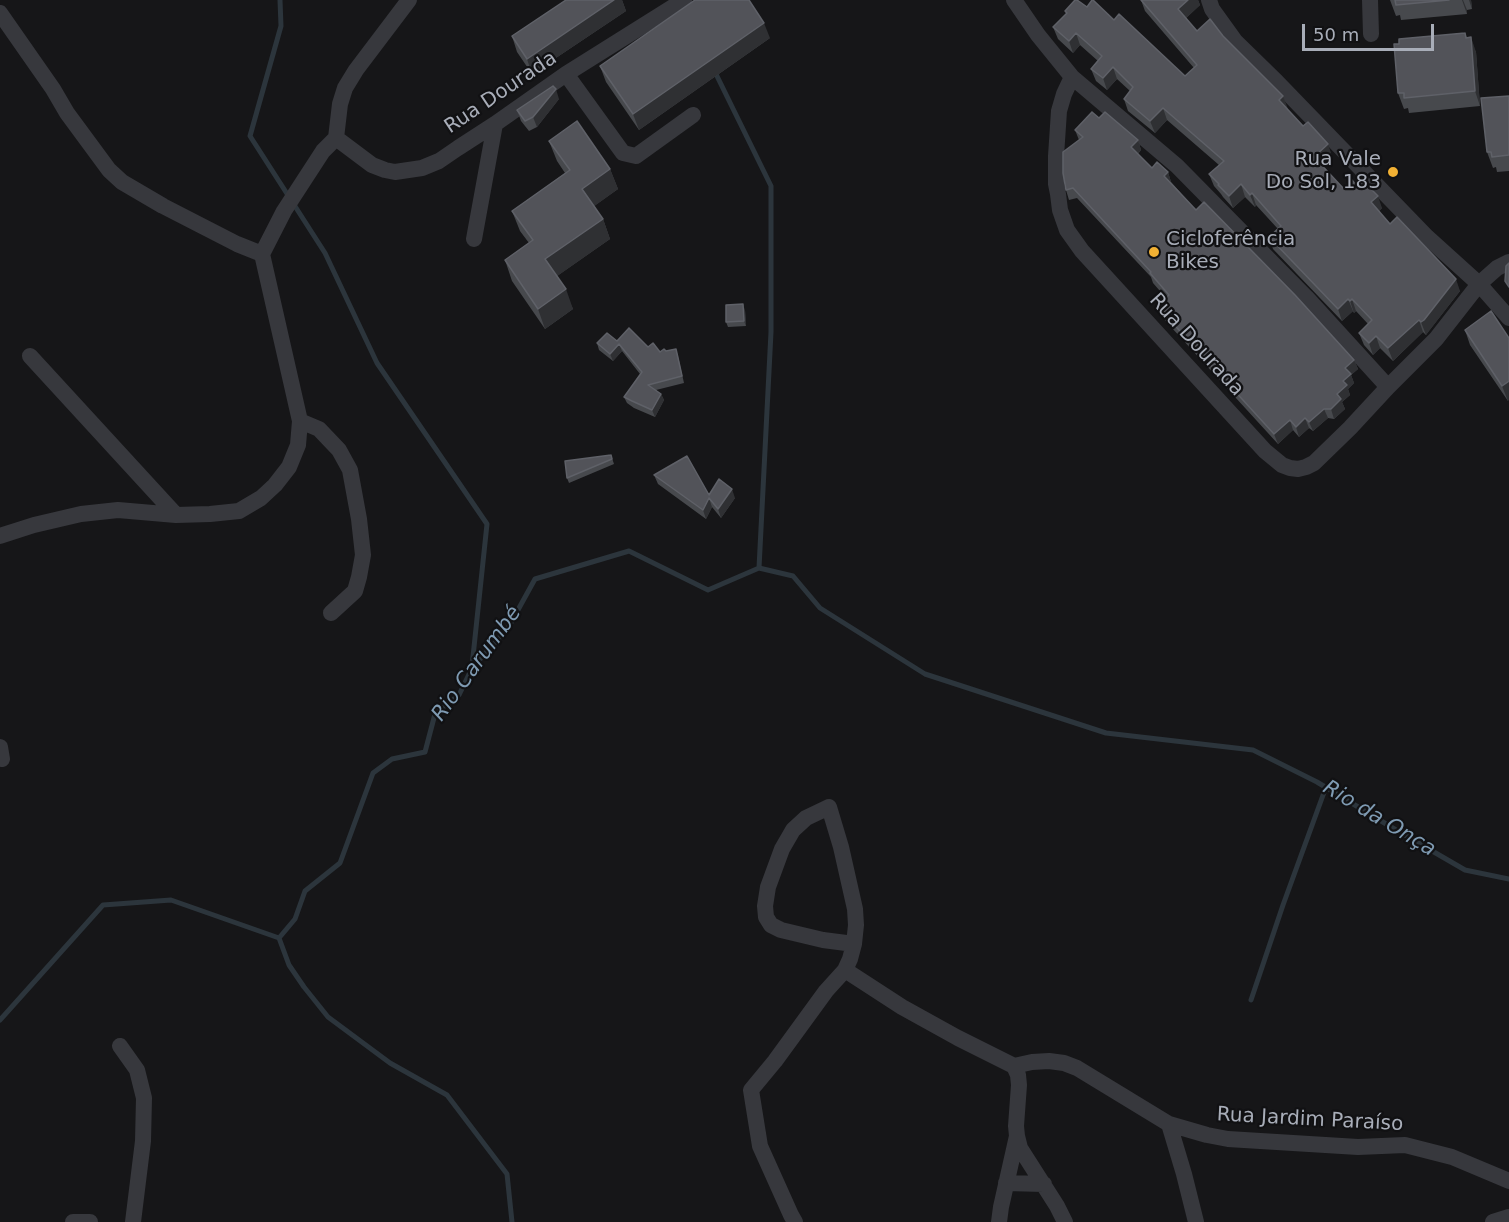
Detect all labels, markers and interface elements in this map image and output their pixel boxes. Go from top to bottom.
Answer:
scale bar [1305,12,1437,50]
text: 50 m [1313,24,1359,45]
street label: Rua Dourada [440,47,562,139]
place label: Rua Vale Do Sol, 183 [1266,148,1381,195]
marker: Rua Vale Do Sol, 183 [1386,165,1400,179]
place label: Cicloferência Bikes [1166,228,1295,275]
marker: Cicloferência Bikes [1147,245,1161,259]
street label: Rua Dourada [1144,289,1248,401]
water label: Rio Carumbé [427,602,527,726]
water label: Rio da Onça [1318,775,1440,863]
street label: Rua Jardim Paraíso [1216,1103,1404,1137]

